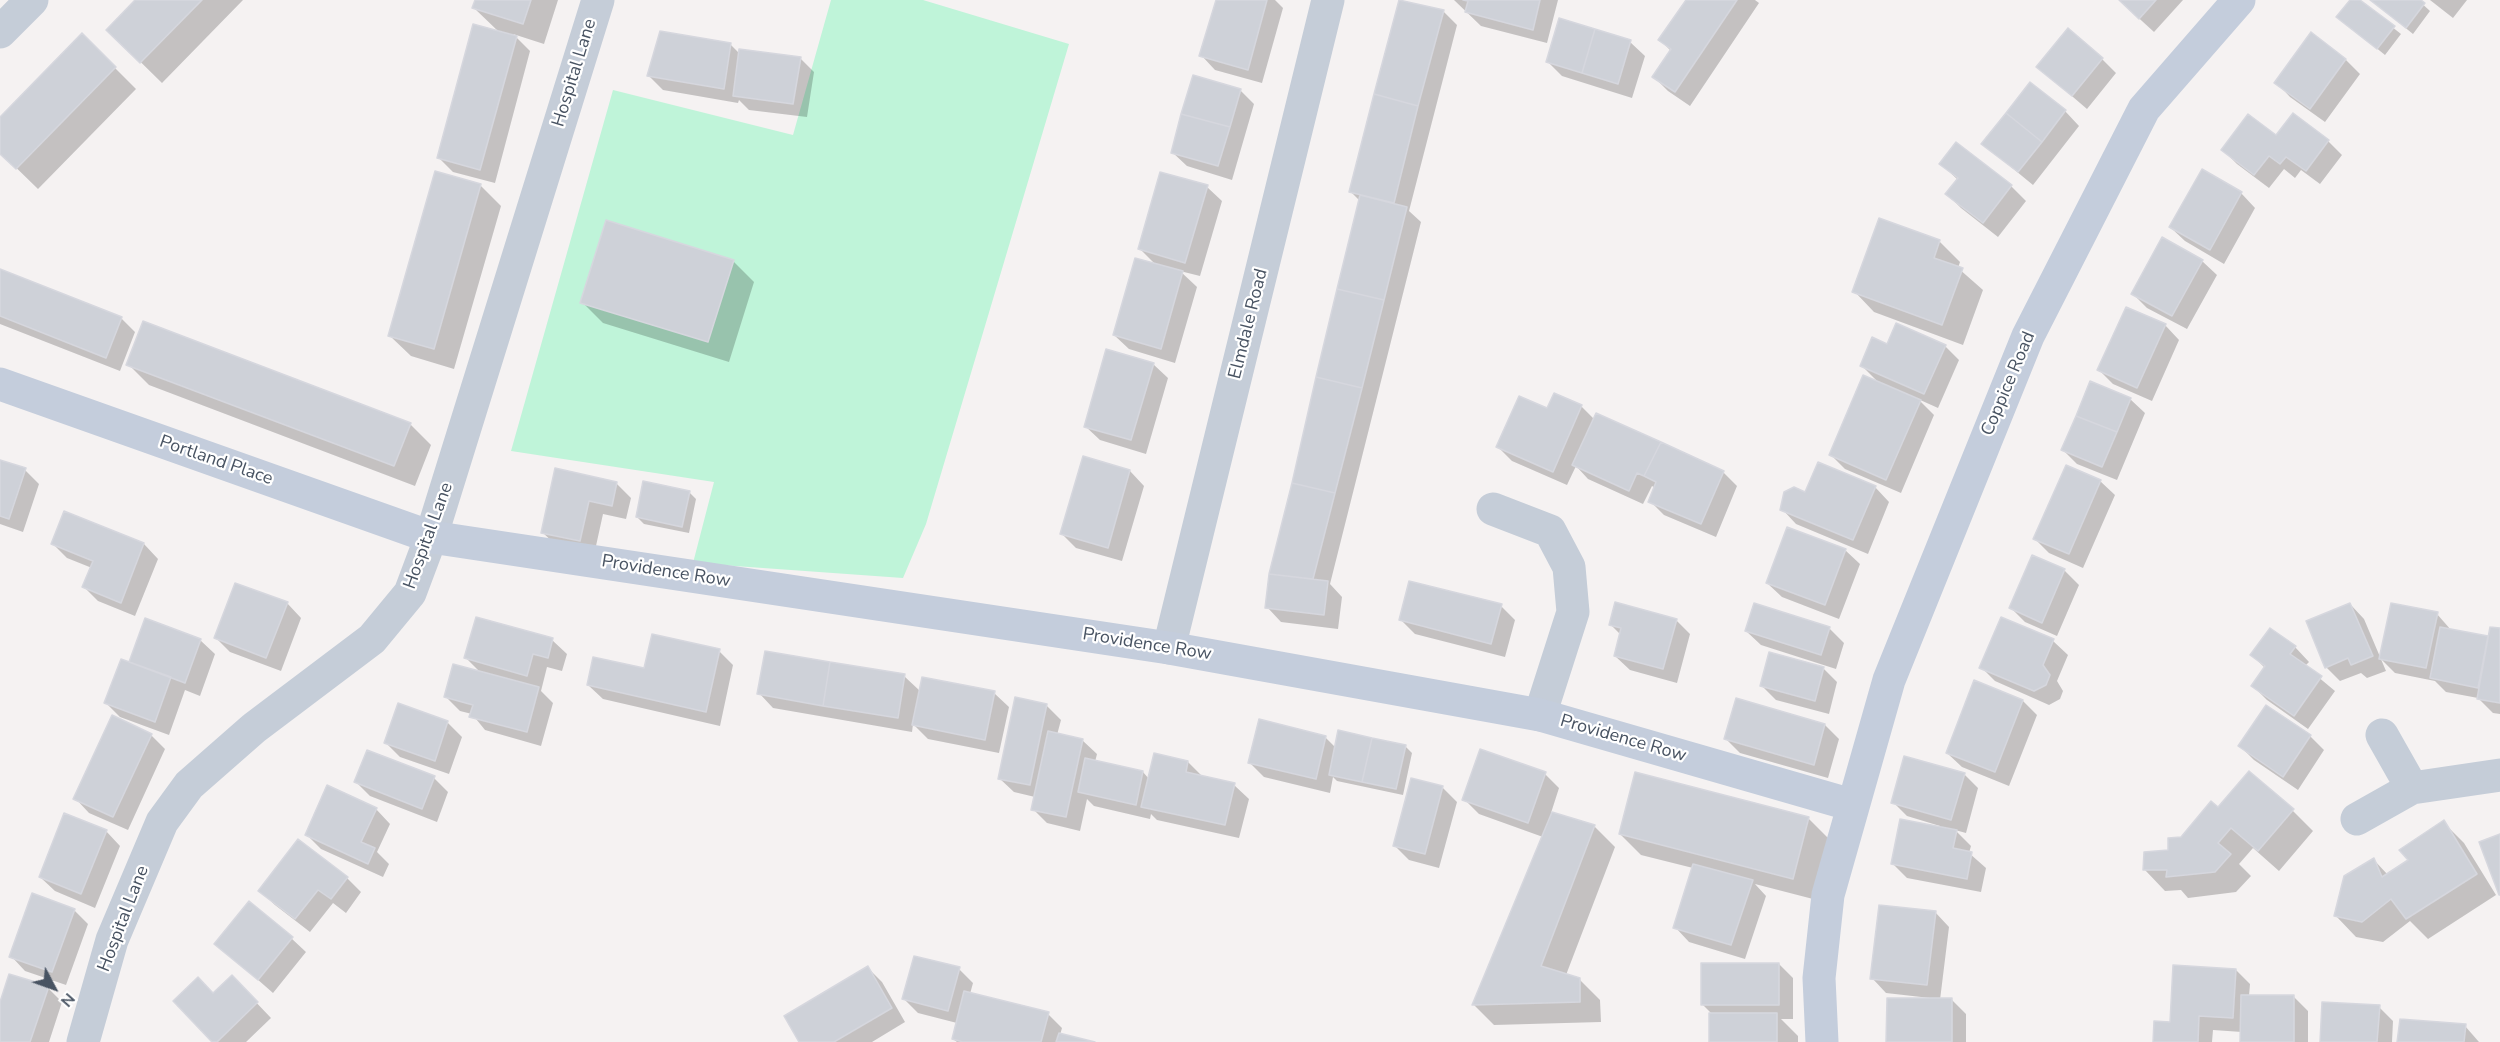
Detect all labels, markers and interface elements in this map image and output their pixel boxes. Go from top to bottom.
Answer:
street label: Hospital Lane [548,16,602,130]
street label: Elmdale Road [1225,267,1273,381]
street label: Coppice Road [1977,329,2041,439]
street label: Portland Place [156,432,276,490]
street label: Hospital Lane [400,480,458,592]
street label: Providence Row [600,551,732,593]
street label: Providence Row [1081,624,1213,666]
street label: Providence Row [1557,711,1689,767]
street label: Hospital Lane [94,863,154,975]
north arrow [24,958,84,1018]
text: N [55,988,80,1012]

